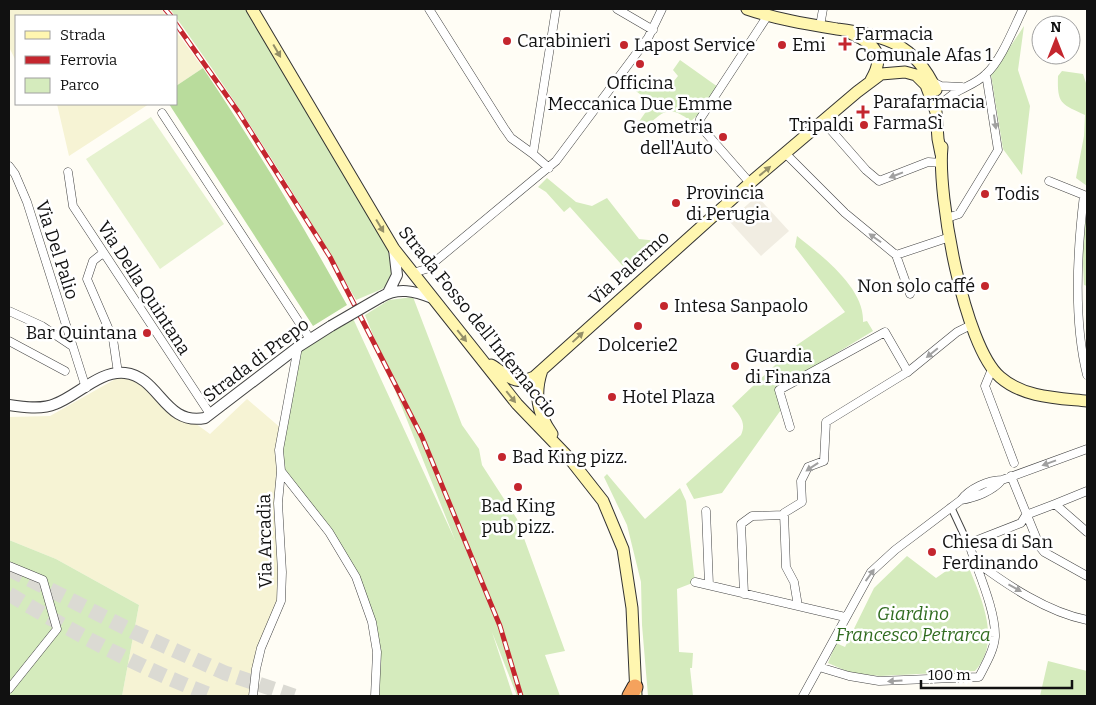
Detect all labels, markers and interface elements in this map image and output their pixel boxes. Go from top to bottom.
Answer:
legend [15,15,178,105]
north arrow [1031,15,1081,65]
text: N [1051,19,1062,36]
place label: Farmacia Comunale Afas 1 [855,23,993,66]
text: Strada [60,26,106,44]
place label: Carabinieri [517,30,611,52]
place label: Lapost Service [634,34,755,56]
place label: Emi [792,34,826,56]
marker: Carabinieri [501,35,513,47]
marker: Farmacia Comunale Afas 1 [839,38,851,50]
marker: Lapost Service [618,39,630,51]
marker: Emi [776,39,788,51]
one-way arrow [272,44,281,57]
text: Ferrovia [60,51,117,69]
marker: Officina Meccanica Due Emme [634,58,646,70]
place label: Officina Meccanica Due Emme [548,72,732,115]
text: Parco [60,76,99,94]
place label: Parafarmacia FarmaSì [873,91,985,134]
marker: Parafarmacia FarmaSì [857,106,869,118]
place label: Tripaldi [789,114,854,136]
one-way arrow [991,115,999,131]
place label: Geometria dell'Auto [623,116,713,159]
marker: Tripaldi [858,119,870,131]
marker: Geometria dell'Auto [717,131,729,143]
one-way arrow [758,165,771,176]
one-way arrow [888,172,903,179]
place label: Provincia di Perugia [686,182,770,225]
place label: Todis [995,183,1040,205]
marker: Todis [979,188,991,200]
marker: Provincia di Perugia [670,197,682,209]
street label: Via Del Palio [31,198,83,302]
street label: Via Della Quintana [93,217,196,359]
one-way arrow [376,219,385,232]
street label: Strada Fosso dell'Infernaccio [394,222,562,422]
street label: Via Palermo [584,226,674,310]
one-way arrow [868,233,882,243]
place label: Non solo caffé [857,275,975,297]
marker: Non solo caffé [979,280,991,292]
place label: Intesa Sanpaolo [674,295,808,317]
marker: Intesa Sanpaolo [658,300,670,312]
street label: Strada di Prepo [199,313,313,407]
marker: Dolcerie2 [632,320,644,332]
place label: Bar Quintana [26,322,137,344]
marker: Bar Quintana [141,327,153,339]
one-way arrow [457,329,467,343]
one-way arrow [572,331,584,343]
place label: Dolcerie2 [598,334,678,356]
place label: Guardia di Finanza [745,345,831,388]
one-way arrow [926,347,939,358]
marker: Guardia di Finanza [729,360,741,372]
place label: Hotel Plaza [622,386,715,408]
one-way arrow [506,390,517,403]
marker: Hotel Plaza [606,391,618,403]
place label: Bad King pizz. [512,446,627,468]
marker: Bad King pizz. [496,451,508,463]
one-way arrow [1041,459,1056,467]
one-way arrow [805,462,819,472]
marker: Bad King pub pizz. [512,481,524,493]
street label: Via Arcadia [253,493,277,588]
place label: Bad King pub pizz. [481,495,555,538]
place label: Chiesa di San Ferdinando [942,531,1053,574]
marker: Chiesa di San Ferdinando [926,546,938,558]
one-way arrow [865,568,875,582]
one-way arrow [1008,584,1023,592]
park label: Giardino Francesco Petrarca [836,603,990,646]
scale bar [921,658,1072,690]
text: 100 m [928,666,971,684]
one-way arrow [887,677,903,685]

